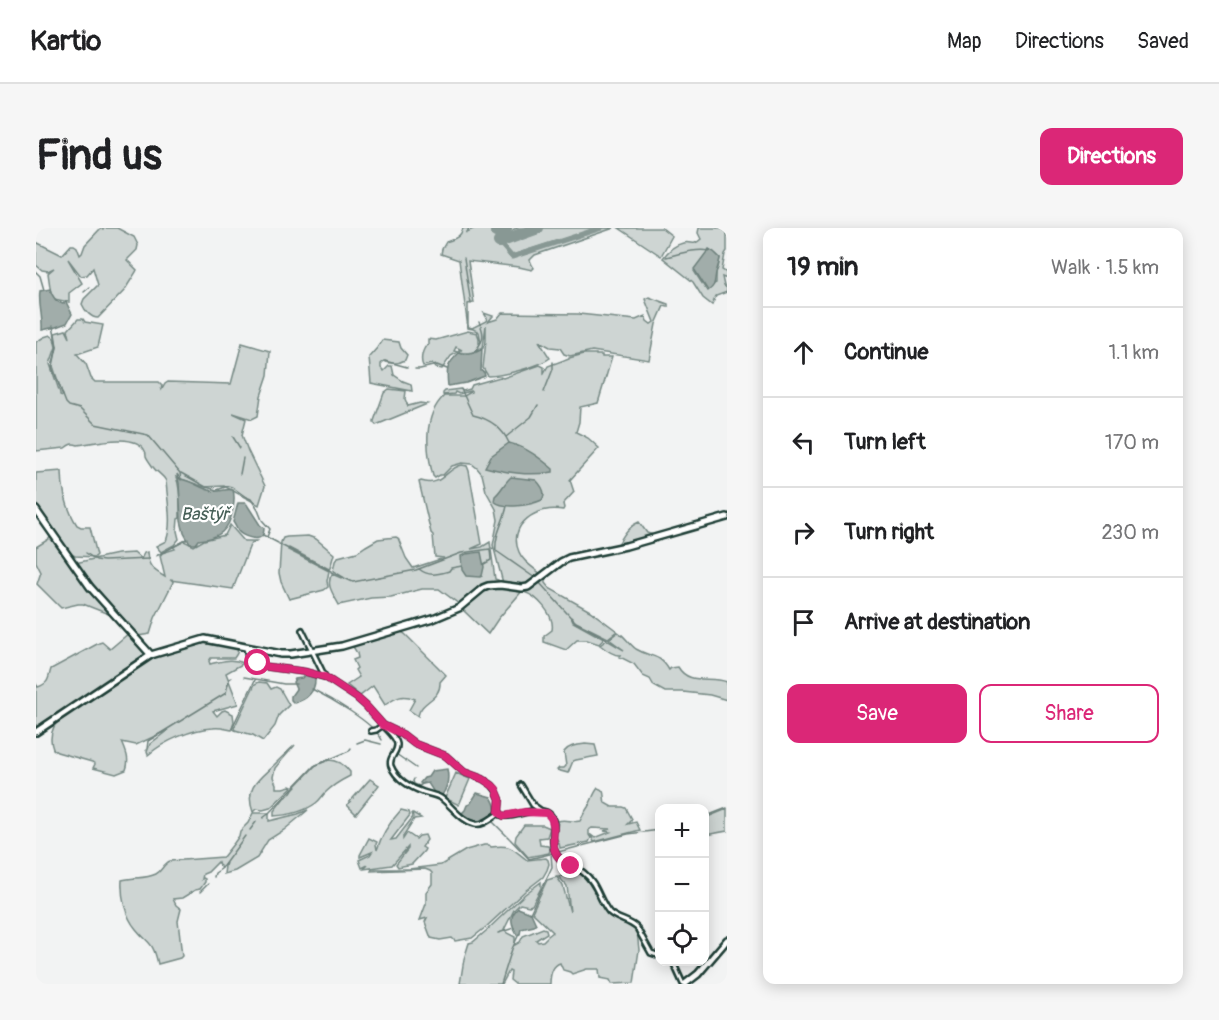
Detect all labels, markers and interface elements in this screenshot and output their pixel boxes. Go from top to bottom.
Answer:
text: Kartio [30,24,101,59]
text: Map [947,28,982,55]
text: Directions [1015,28,1104,55]
text: Saved [1137,28,1189,55]
button: Directions [1040,128,1183,185]
text: Find us [36,130,162,182]
text: 19 min [787,251,858,283]
text: Walk · 1.5 km [1051,255,1159,280]
icon: ahead [787,336,820,369]
text: Continue [844,338,928,366]
text: 1.1 km [1109,340,1159,365]
icon: left [787,426,820,459]
text: Turn left [844,428,926,456]
text: 170 m [1105,430,1159,455]
water label: Baštýř [181,503,232,526]
icon: right [787,516,820,549]
text: Turn right [844,518,934,546]
text: 230 m [1102,520,1159,545]
icon: arrive [787,606,820,639]
text: Arrive at destination [844,608,1030,636]
route start [244,649,270,675]
button: Save [787,684,967,743]
button: Share [979,684,1159,743]
map controls [655,804,709,966]
button: + [655,804,709,858]
route end [557,852,583,878]
button: − [655,858,709,912]
button: locate [655,912,709,966]

